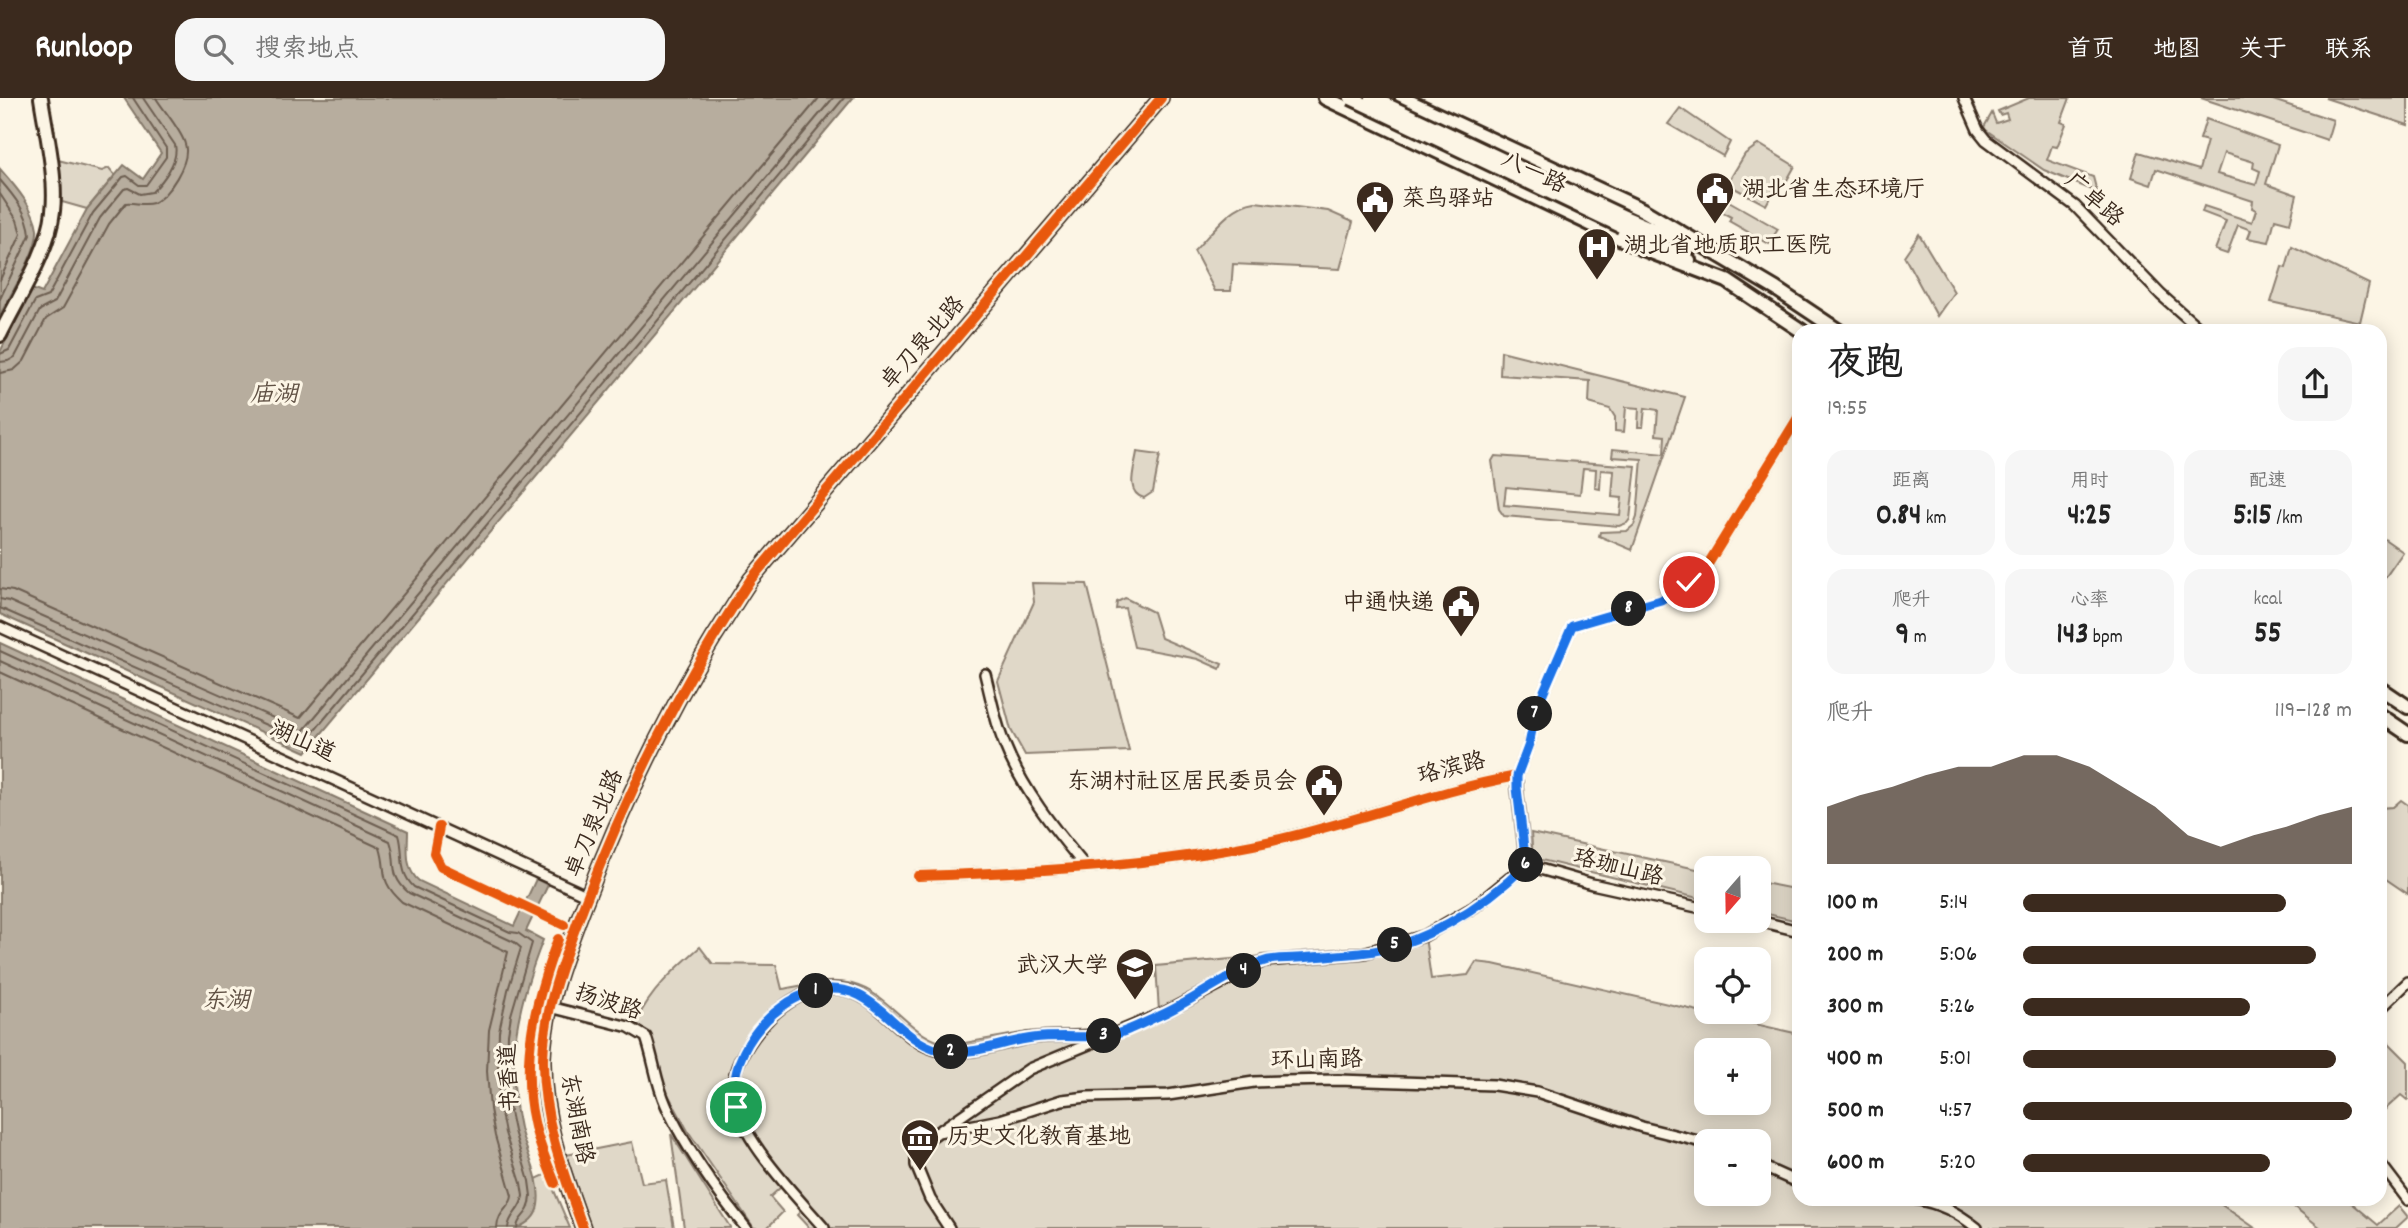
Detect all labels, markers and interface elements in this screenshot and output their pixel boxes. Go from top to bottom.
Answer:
search box [175,18,665,81]
text: Runloop [35,26,133,73]
icon: search [199,30,237,68]
text: 搜索地点 [255,32,359,69]
text: 首页 [2067,34,2115,68]
text: 地图 [2153,34,2201,68]
text: 关于 [2239,34,2287,68]
text: 联系 [2325,34,2373,68]
street label: 八一路 [1495,144,1571,204]
street label: 广卓路 [2056,166,2130,236]
public building icon: 湖北省生态环境厅 [1694,170,1736,225]
place label: 湖北省生态环境厅 [1742,175,1926,208]
public building icon: 菜鸟驿站 [1354,179,1396,234]
place label: 菜鸟驿站 [1402,184,1494,217]
hospital icon: 湖北省地质职工医院 [1576,226,1618,281]
place label: 湖北省地质职工医院 [1624,231,1831,264]
street label: 卓刀泉北路 [874,290,974,398]
text: 夜跑 [1827,339,1903,394]
button: share [2278,347,2352,421]
water label: 庙湖 [250,379,301,413]
text: 19:55 [1827,393,1868,426]
text: 距离 [1892,469,1930,496]
text: 用时 [2070,469,2109,496]
text: 配速 [2249,469,2287,496]
text: 0.84 [1876,496,1921,539]
text: 4:25 [2067,496,2112,539]
text: 5:15 [2233,496,2272,539]
text: km [1921,506,1947,533]
text: /km [2272,506,2303,533]
pin [1659,552,1719,612]
icon: check [1670,563,1708,601]
public building icon: 中通快递 [1440,583,1482,638]
text: kcal [2253,587,2282,614]
place label: 中通快递 [1342,588,1434,621]
text: 爬升 [1892,588,1930,615]
text: 心率 [2070,588,2109,615]
pin: 8 [1612,592,1646,626]
text: 8 [1625,595,1632,622]
text: 55 [2254,614,2282,657]
text: 9 [1896,615,1909,658]
text: 143 [2056,615,2088,658]
text: m [1909,625,1927,652]
text: bpm [2088,625,2123,652]
text: 119–128 m [2275,695,2352,728]
pin: 7 [1518,696,1552,732]
text: 爬升 [1827,698,1873,731]
text: 7 [1531,700,1538,727]
street label: 湖山道 [264,714,340,772]
street label: 珞滨路 [1415,746,1489,794]
public building icon: 东湖村社区居民委员会 [1303,762,1345,817]
street label: 卓刀泉北路 [558,765,634,883]
place label: 东湖村社区居民委员会 [1067,767,1297,800]
street label: 珞珈山路 [1569,842,1667,896]
pin: 6 [1508,848,1544,882]
text: 6 [1521,851,1530,878]
north arrow [1694,856,1771,933]
map controls [1694,856,1771,1206]
text: 100 m [1827,887,1878,920]
text: 5:14 [1939,887,1968,920]
pin: 5 [1378,928,1412,962]
text: 5 [1390,931,1399,958]
text: 200 m [1827,939,1883,972]
text: 5:06 [1939,939,1977,972]
school or university icon: 武汉大学 [1114,946,1156,1001]
button: locate [1694,947,1771,1024]
place label: 武汉大学 [1016,951,1108,984]
pin: 4 [1226,954,1262,988]
text: 4 [1240,957,1247,984]
pin: 1 [798,974,834,1008]
text: 1 [813,977,818,1004]
street label: 扬波路 [570,978,646,1030]
water label: 东湖 [202,985,253,1019]
text: 300 m [1827,991,1883,1024]
text: 5:26 [1939,991,1975,1024]
pin: 3 [1086,1018,1122,1054]
text: 3 [1099,1022,1108,1049]
pin: 2 [934,1034,968,1070]
text: 2 [946,1038,955,1065]
button: + [1694,1038,1771,1115]
street label: 书香道 [493,1043,529,1113]
text: 400 m [1827,1043,1883,1076]
text: 5:01 [1939,1043,1971,1076]
street label: 环山南路 [1271,1045,1363,1079]
street label: 东湖南路 [550,1071,600,1167]
pin [706,1077,766,1137]
icon: arrive [717,1088,755,1126]
text: 500 m [1827,1095,1884,1128]
text: 4:57 [1939,1095,1972,1128]
museum icon: 历史文化教育基地 [899,1117,941,1172]
place label: 历史文化教育基地 [947,1122,1131,1155]
button: − [1694,1129,1771,1206]
text: 600 m [1827,1147,1884,1180]
text: 5:20 [1939,1147,1976,1180]

